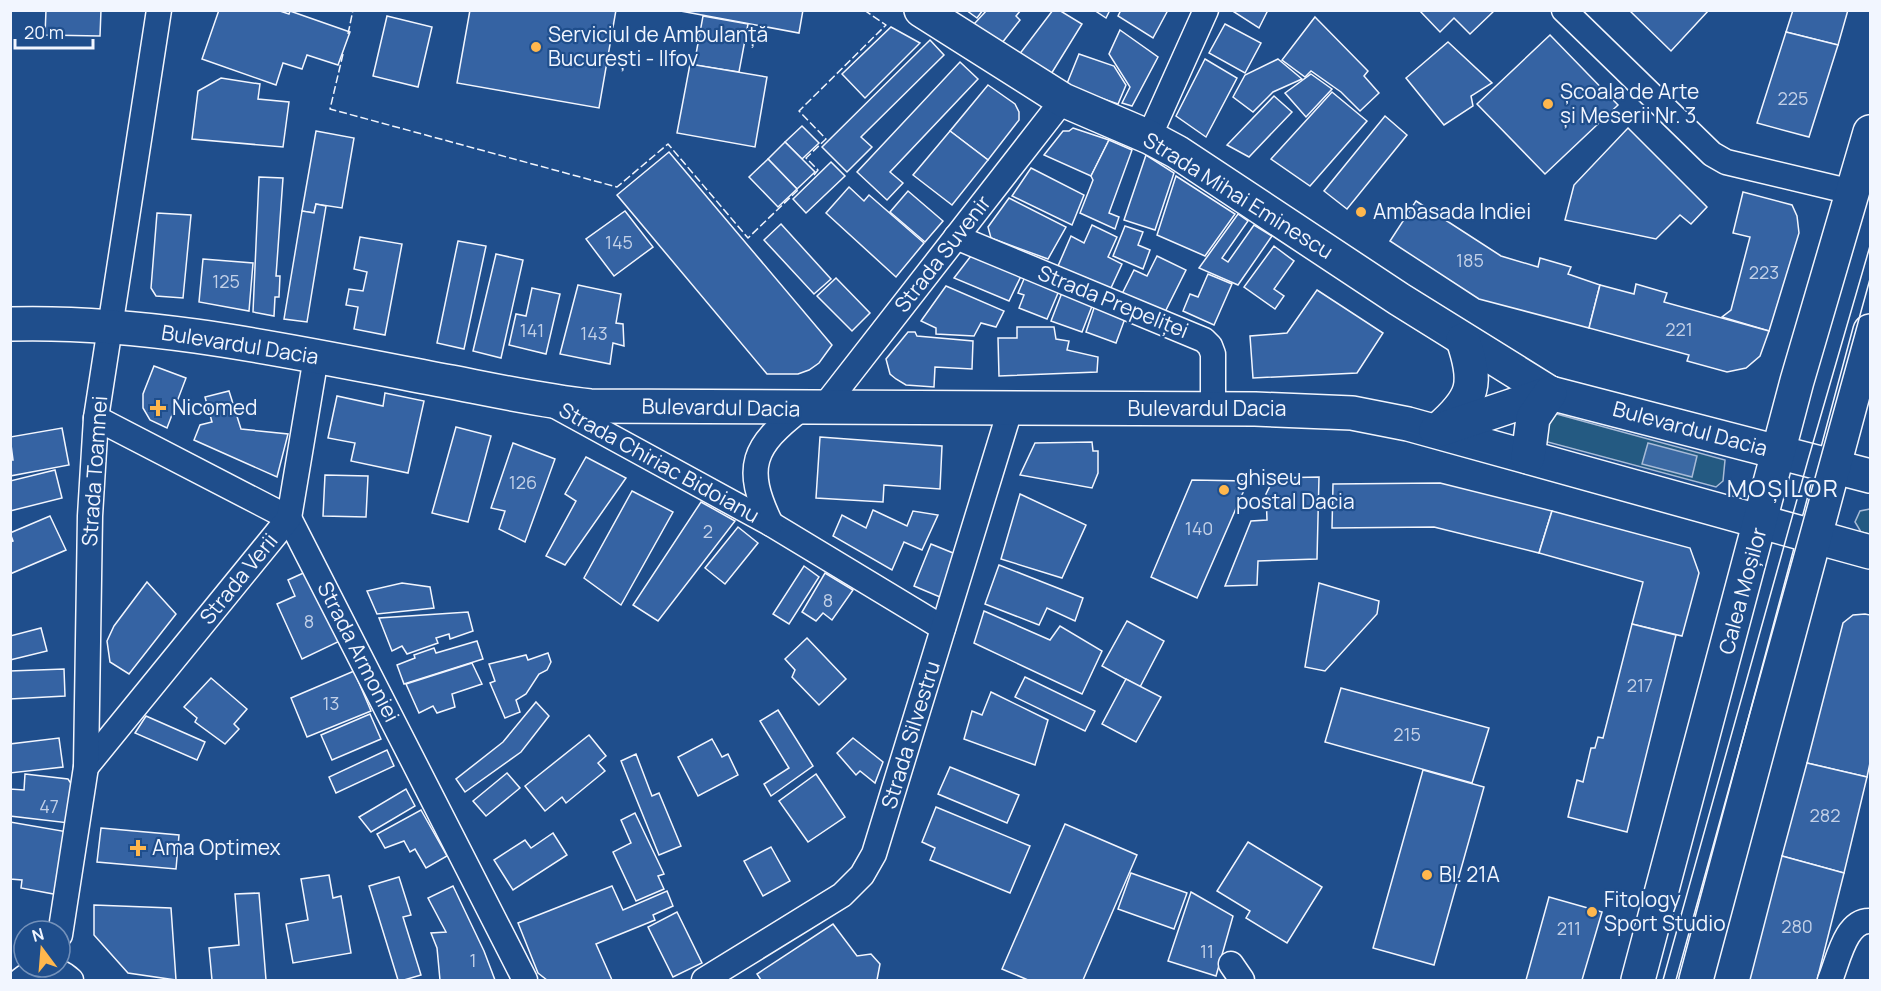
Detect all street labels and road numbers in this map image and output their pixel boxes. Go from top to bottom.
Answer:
street label: Strada Mihai Eminescu [1138,125,1339,265]
street label: Strada Suvenir [888,189,997,318]
street label: Strada Prepeliței [1034,258,1193,344]
street label: Bulevardul Dacia [160,318,321,370]
street label: Bulevardul Dacia [641,392,801,422]
street label: Bulevardul Dacia [1128,394,1286,422]
street label: Bulevardul Dacia [1610,394,1771,462]
street label: Strada Toamnei [75,395,113,547]
street label: Strada Chiriac Bidoianu [554,395,765,529]
street label: Calea Moșilor [1712,524,1773,657]
street label: Strada Verii [193,527,284,630]
street label: Strada Armoniei [311,577,406,727]
street label: Strada Silvestru [874,657,946,812]

